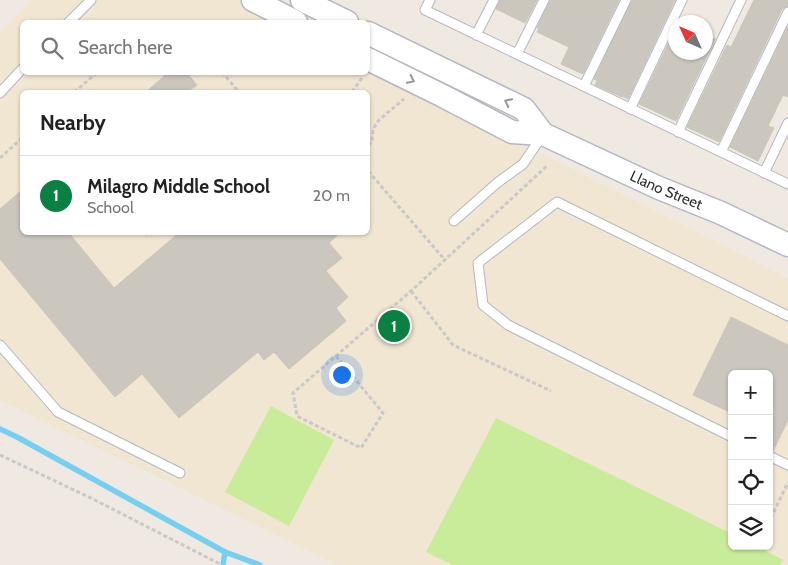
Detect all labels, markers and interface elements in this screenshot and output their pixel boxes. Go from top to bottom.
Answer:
north arrow [668,15,713,60]
search box [20,20,370,75]
icon: search [38,34,66,62]
text: Search here [78,36,172,59]
one-way arrow [406,74,415,85]
one-way arrow [504,98,513,108]
text: Nearby [40,110,106,135]
street label: Llano Street [627,167,705,214]
text: Milagro Middle School [87,175,270,198]
text: 1 [53,186,59,205]
text: 20 m [313,186,350,205]
text: School [87,198,134,217]
pin: 1 [378,307,410,345]
your location [329,362,355,388]
map controls [728,370,773,550]
button: + [728,370,773,415]
button: − [728,415,773,460]
button: locate [728,460,773,505]
button: layers [728,505,773,550]

